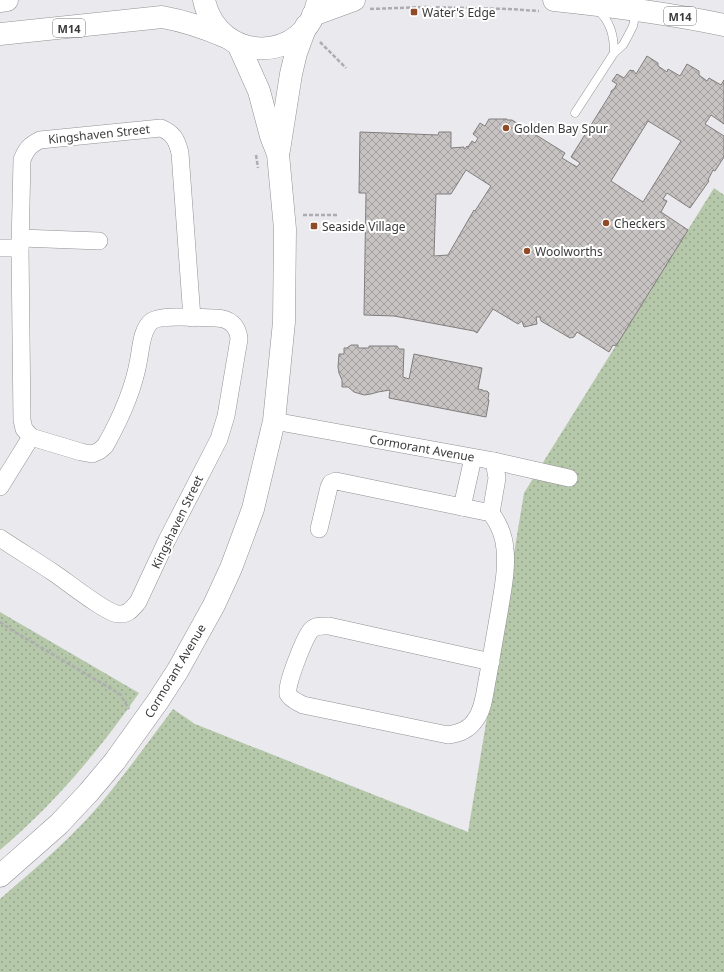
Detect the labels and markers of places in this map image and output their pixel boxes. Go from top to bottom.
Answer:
place label: Water's Edge [422,4,496,21]
marker: Water's Edge [409,7,419,17]
place label: Golden Bay Spur [514,120,608,137]
marker: Golden Bay Spur [501,123,511,133]
place label: Checkers [614,215,666,232]
place label: Seaside Village [322,218,406,235]
marker: Checkers [601,218,611,228]
marker: Seaside Village [309,221,319,231]
place label: Woolworths [535,243,603,260]
marker: Woolworths [522,246,532,256]

